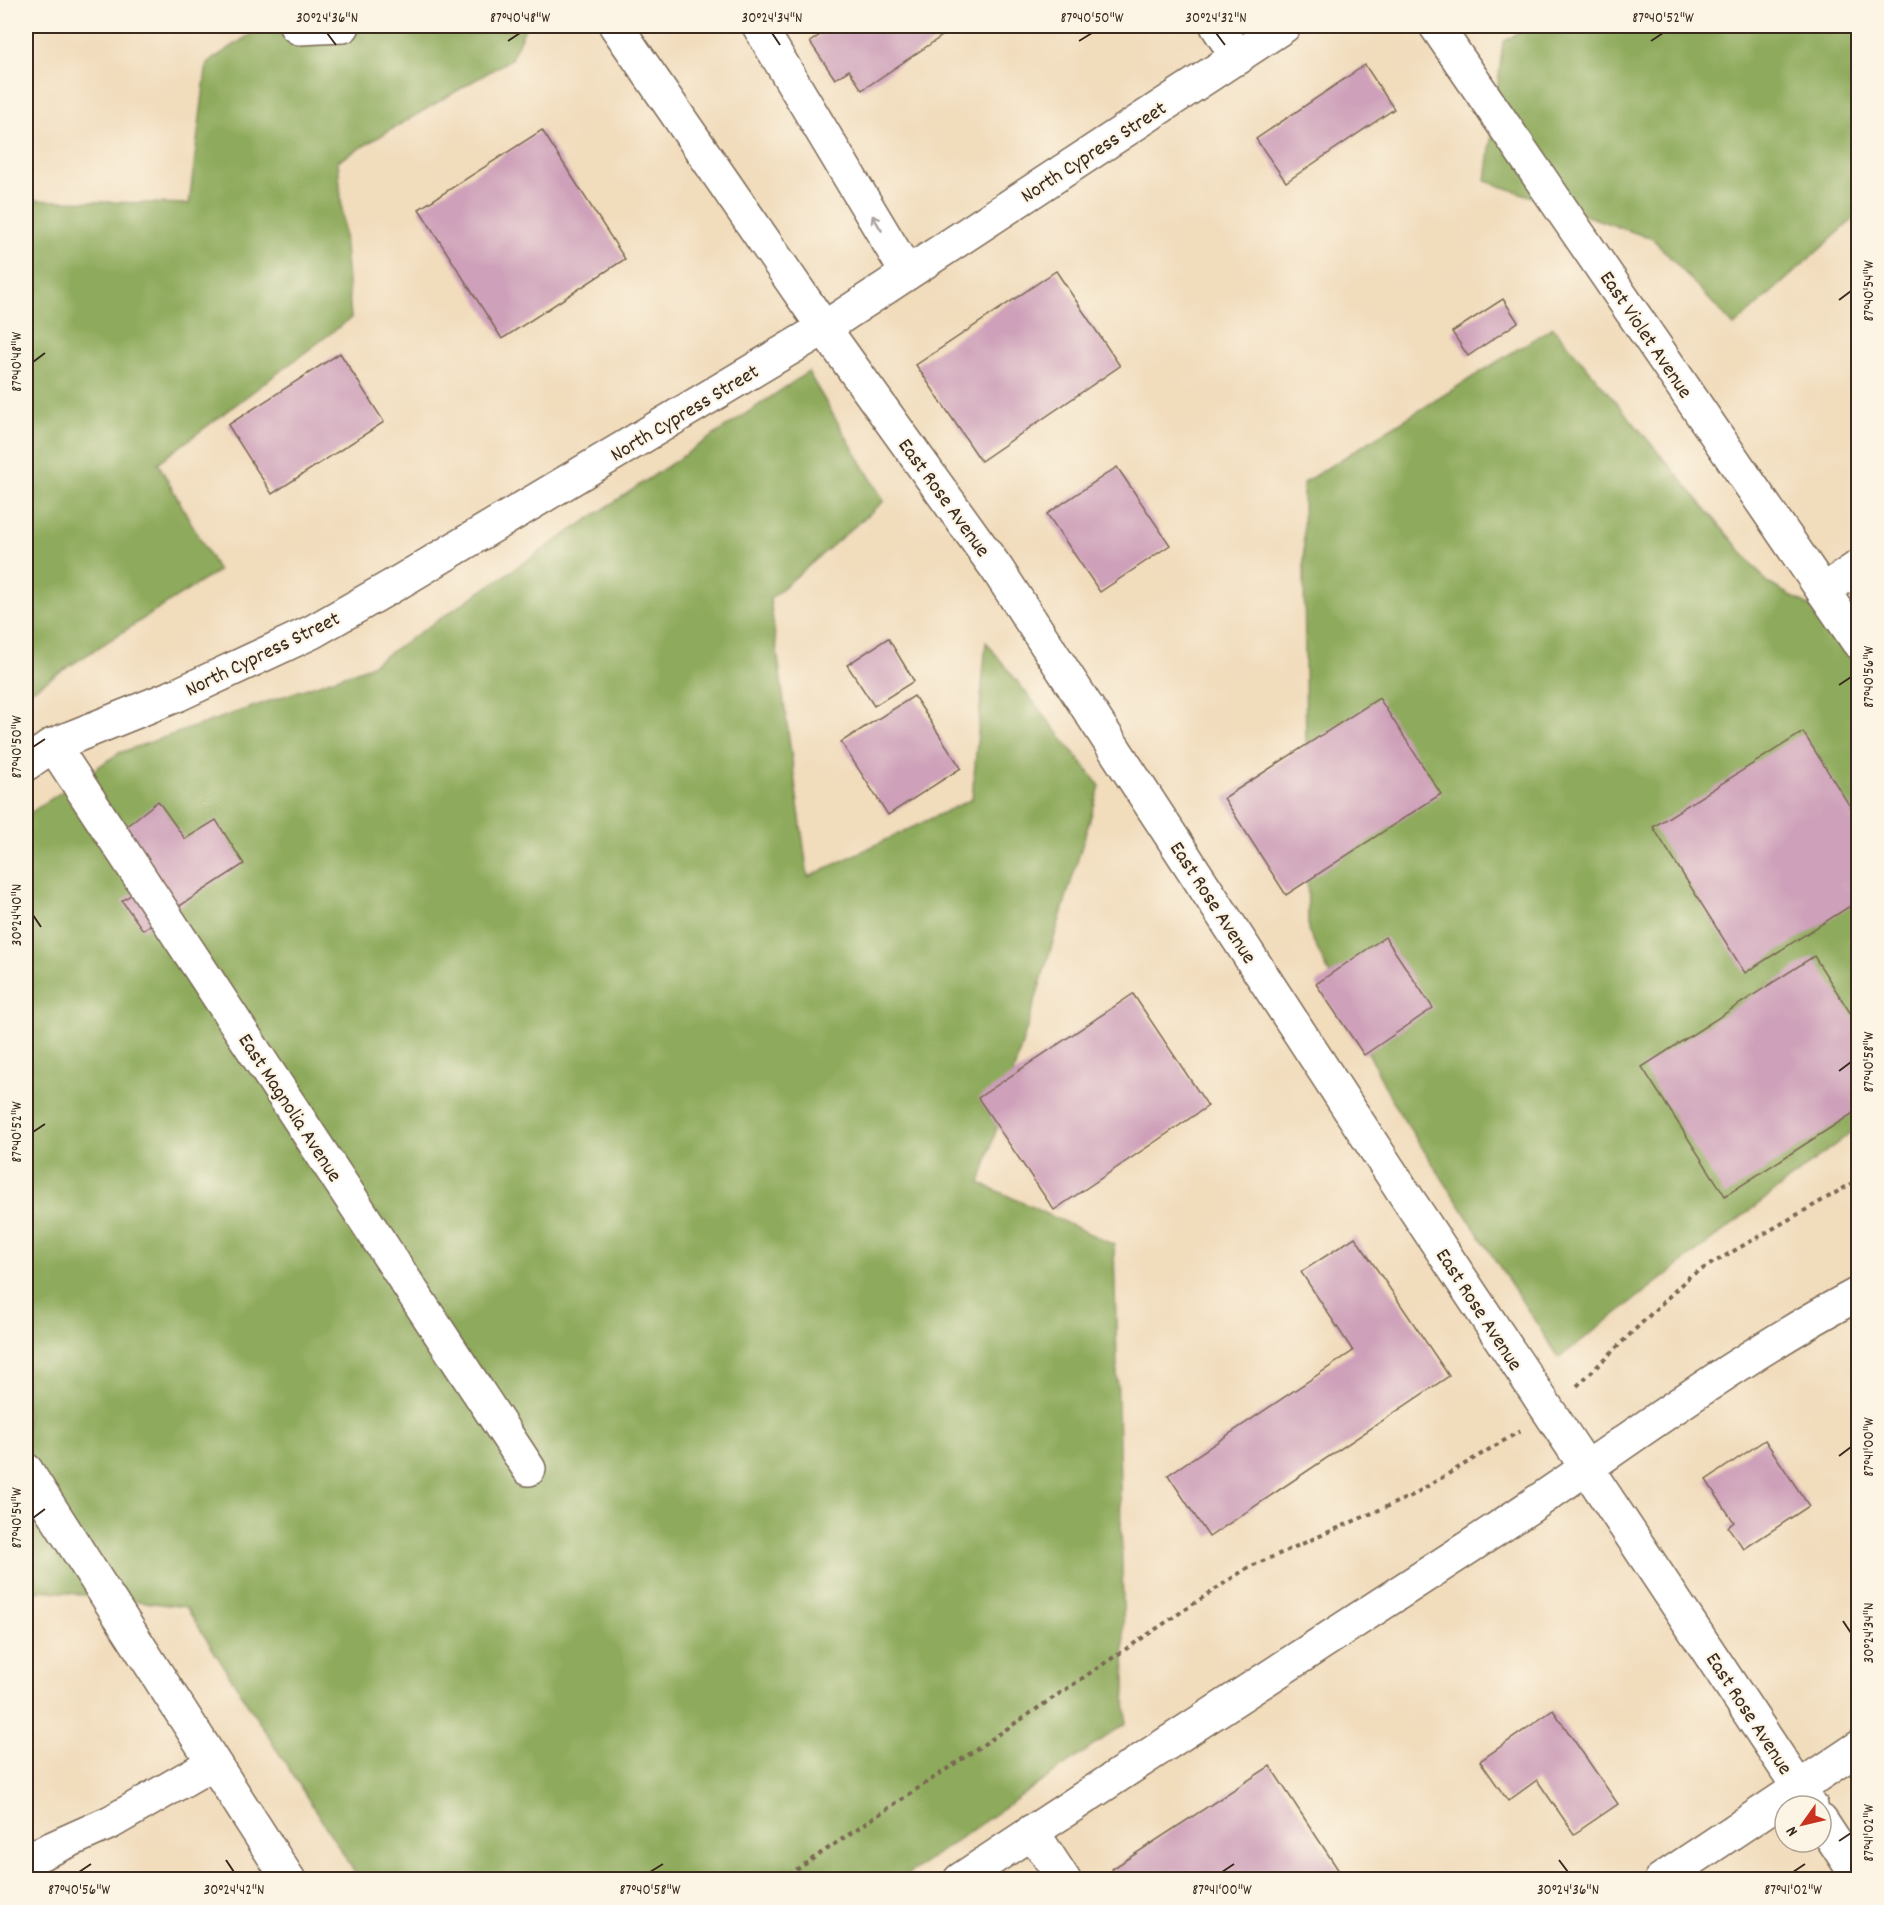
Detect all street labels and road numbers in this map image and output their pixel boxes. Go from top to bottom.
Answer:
street label: North Cypress Street [1016,95,1174,212]
street label: East Violet Avenue [1591,266,1698,406]
street label: North Cypress Street [605,358,766,471]
street label: East Rose Avenue [889,433,996,564]
street label: North Cypress Street [181,605,346,706]
street label: East Rose Avenue [1161,836,1262,971]
street label: East Magnolia Avenue [229,1028,348,1189]
street label: East Rose Avenue [1427,1243,1528,1378]
street label: East Rose Avenue [1697,1647,1798,1782]

